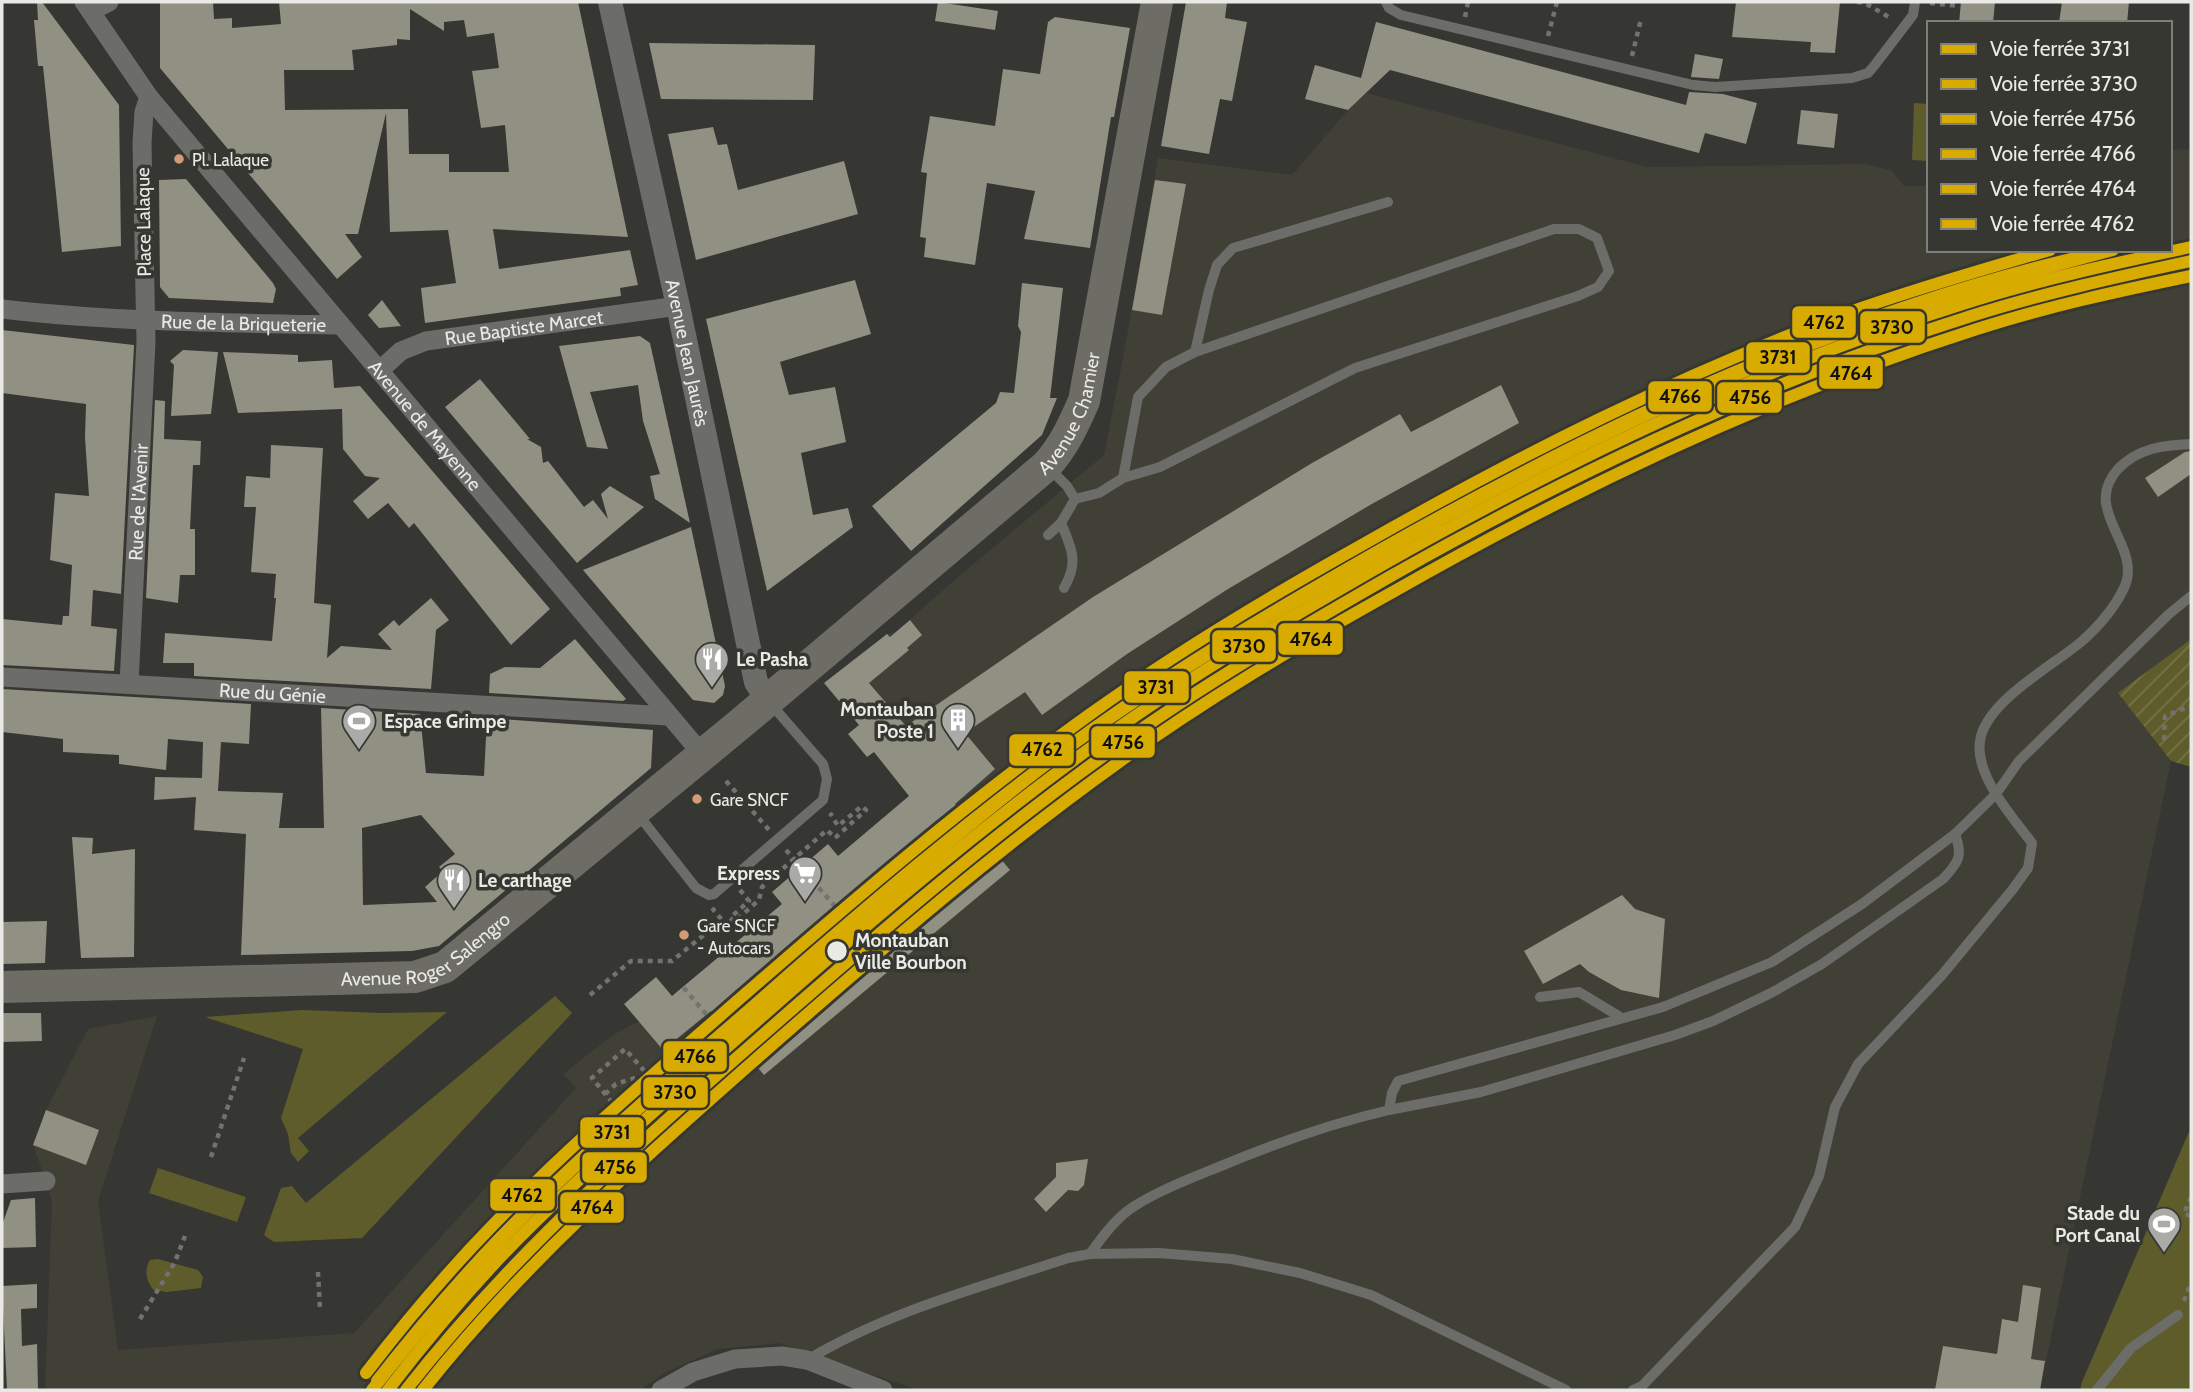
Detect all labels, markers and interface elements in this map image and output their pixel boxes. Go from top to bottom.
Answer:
legend [1927,21,2172,252]
text: Voie ferrée 3731 [1990,36,2130,61]
text: Voie ferrée 3730 [1990,71,2138,96]
text: Voie ferrée 4756 [1990,106,2136,131]
text: Voie ferrée 4766 [1990,141,2136,166]
place label: Pl. Lalaque [192,150,269,170]
marker: Pl. Lalaque [172,152,186,166]
street label: Place Lalaque [131,167,156,277]
text: Voie ferrée 4764 [1990,176,2136,201]
text: Voie ferrée 4762 [1990,211,2135,236]
street label: Avenue Jean Jaurès [660,277,714,429]
street label: Rue Baptiste Marcet [443,305,605,350]
line badge: 4762 [1791,305,1857,339]
street label: Rue de la Briqueterie [161,310,327,337]
line badge: 3730 [1859,310,1926,344]
text: 4762 [1803,311,1845,334]
text: 3730 [1870,316,1914,339]
line badge: 3731 [1745,341,1811,374]
text: 3731 [1759,346,1797,369]
street label: Avenue Chamier [1033,351,1105,480]
street label: Avenue de Mayenne [363,356,486,496]
line badge: 4764 [1818,356,1884,390]
text: 4764 [1829,362,1873,385]
line badge: 4766 [1647,380,1713,413]
line badge: 4756 [1716,381,1783,414]
text: 4766 [1659,385,1701,408]
text: 4756 [1729,386,1771,409]
street label: Rue de l'Avenir [124,443,153,561]
line badge: 4764 [1277,622,1344,656]
text: 4764 [1289,628,1333,651]
line badge: 3730 [1211,629,1277,663]
text: 3730 [1222,635,1266,658]
restaurant icon: Le Pasha [693,640,731,689]
place label: Le Pasha [736,648,808,671]
line badge: 3731 [1123,670,1190,704]
text: 3731 [1137,676,1175,699]
street label: Rue du Génie [219,679,327,708]
place label: Montauban Poste 1 [840,698,934,743]
building icon: Montauban Poste 1 [939,701,977,750]
sports icon: Espace Grimpe [340,702,378,751]
place label: Espace Grimpe [384,710,506,733]
line badge: 4756 [1090,725,1156,759]
text: 4756 [1102,731,1144,754]
line badge: 4762 [1008,733,1075,767]
text: 4762 [1021,738,1063,761]
place label: Gare SNCF [710,790,789,810]
marker: Gare SNCF [690,792,704,806]
supermarket icon: Express [786,854,824,903]
restaurant icon: Le carthage [435,861,473,910]
place label: Express [717,862,780,885]
place label: Le carthage [478,869,572,892]
street label: Avenue Roger Salengro [340,907,515,991]
place label: Gare SNCF - Autocars [697,916,776,958]
marker: Gare SNCF - Autocars [677,928,691,942]
place label: Montauban Ville Bourbon [855,929,967,974]
marker: Montauban Ville Bourbon [825,939,849,963]
line badge: 4766 [662,1040,728,1073]
text: 4766 [674,1045,716,1068]
line badge: 3730 [642,1076,709,1109]
text: 3730 [653,1081,697,1104]
line badge: 3731 [579,1116,645,1149]
text: 3731 [593,1121,631,1144]
line badge: 4756 [581,1151,648,1184]
text: 4756 [594,1156,636,1179]
line badge: 4762 [489,1178,556,1212]
text: 4762 [501,1184,543,1207]
line badge: 4764 [559,1191,625,1224]
text: 4764 [570,1196,614,1219]
place label: Stade du Port Canal [2055,1202,2140,1247]
sports icon: Stade du Port Canal [2145,1205,2183,1254]

